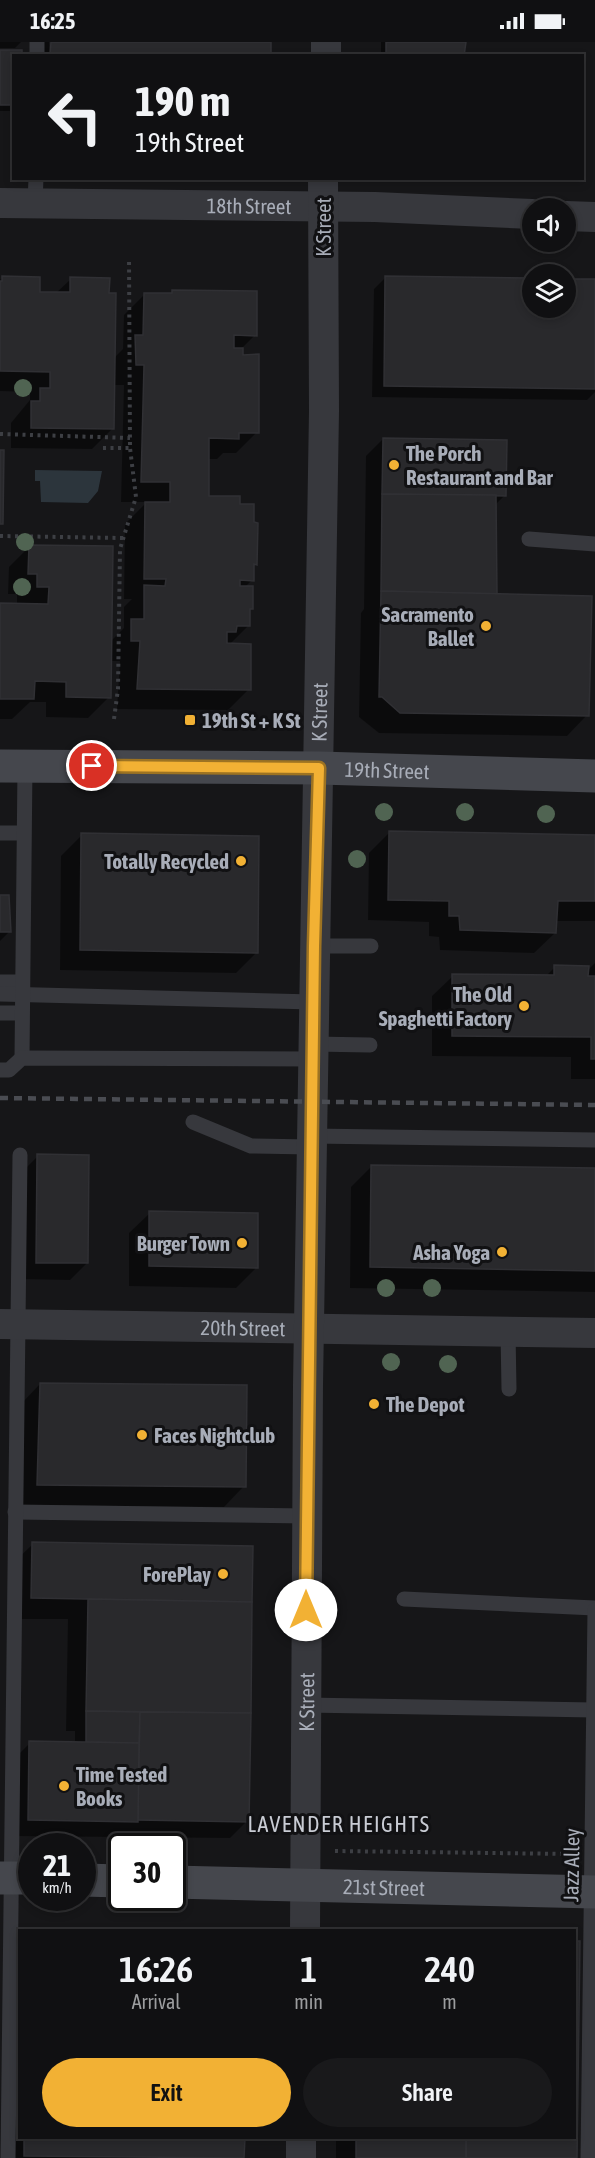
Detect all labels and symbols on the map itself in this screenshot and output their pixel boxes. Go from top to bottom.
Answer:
street label: 18th Street [206,193,292,218]
street label: K Street [311,197,335,257]
place label: The Porch Restaurant and Bar [406,441,554,489]
marker: The Porch Restaurant and Bar [387,458,401,472]
place label: Sacramento Ballet [382,602,474,650]
marker: Sacramento Ballet [479,619,493,633]
street label: K Street [307,682,332,742]
place label: 19th St + K St [202,708,300,732]
marker: 19th St + K St [183,713,197,727]
pin [66,740,117,791]
street label: 19th Street [344,757,430,783]
place label: Totally Recycled [104,849,229,873]
marker: Totally Recycled [234,854,248,868]
place label: The Old Spaghetti Factory [379,982,512,1030]
marker: The Old Spaghetti Factory [517,999,531,1013]
place label: Burger Town [137,1231,230,1255]
marker: Burger Town [235,1236,249,1250]
place label: Asha Yoga [412,1240,490,1264]
marker: Asha Yoga [495,1245,509,1259]
street label: 20th Street [200,1315,286,1340]
place label: The Depot [386,1392,465,1416]
marker: The Depot [367,1397,381,1411]
place label: Faces Nightclub [154,1423,275,1447]
marker: Faces Nightclub [135,1428,149,1442]
place label: ForePlay [143,1562,211,1586]
marker: ForePlay [216,1567,230,1581]
position arrow [274,1578,338,1642]
street label: K Street [294,1672,318,1732]
place label: Time Tested Books [76,1762,167,1810]
marker: Time Tested Books [57,1779,71,1793]
district label: LAVENDER HEIGHTS [248,1811,430,1837]
street label: Jazz Alley [558,1828,584,1902]
speed limit sign: 30 [108,1833,186,1911]
street label: 21st Street [343,1874,425,1900]

